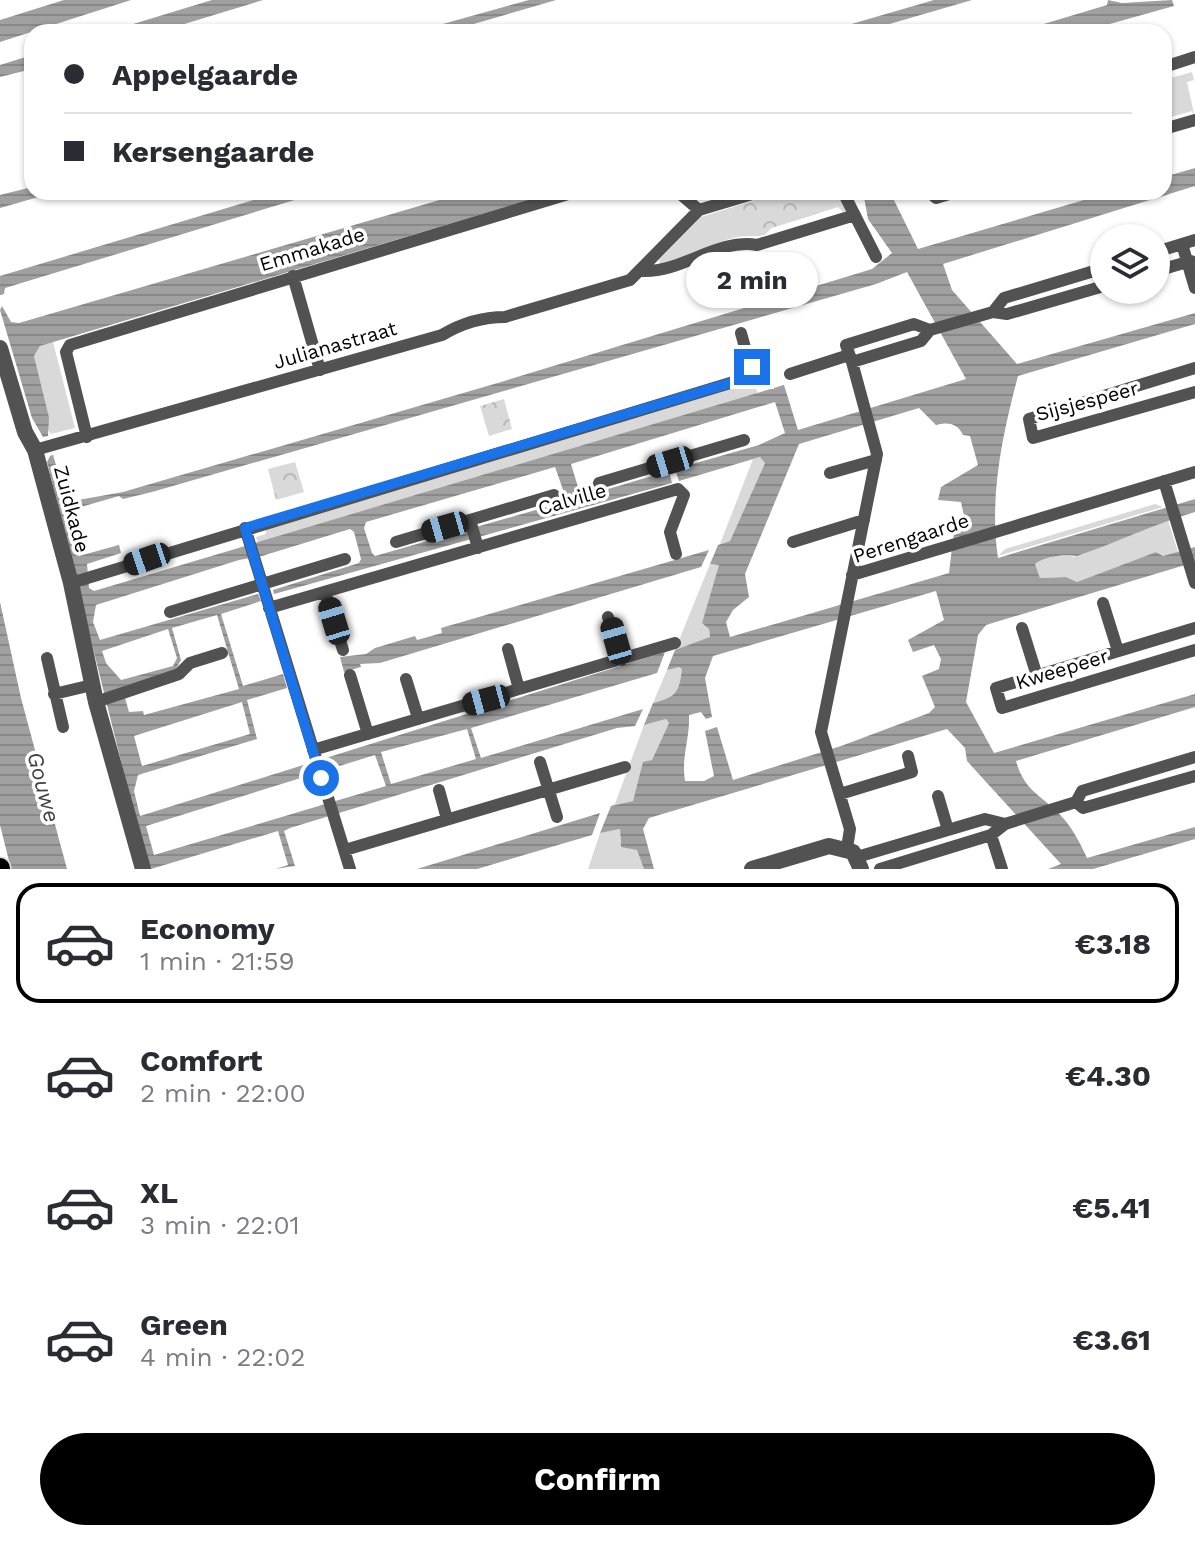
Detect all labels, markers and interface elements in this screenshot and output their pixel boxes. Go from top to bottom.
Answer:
text: Appelgaarde [112,57,298,92]
text: Kersengaarde [112,134,314,169]
street label: Emmakade [256,222,368,276]
map controls [1090,224,1170,304]
button: layers [1090,224,1170,304]
callout: 2 min [686,251,818,307]
text: 2 min [716,265,788,295]
street label: Julianastraat [270,316,400,374]
route end [734,349,770,385]
street label: Sijsjespeer [1033,376,1141,426]
car [644,444,696,480]
street label: Zuidkade [49,463,95,555]
street label: Calville [535,478,609,520]
street label: Perengaarde [850,508,972,568]
car [419,509,471,545]
car [120,540,174,578]
car [316,595,352,647]
car [598,615,634,667]
street label: Kweepeer [1013,644,1111,694]
car [460,682,512,718]
water label: Gouwe [22,749,65,825]
route start [303,760,339,796]
icon: car [44,907,116,979]
text: Economy [140,911,275,946]
text: €3.18 [1075,926,1151,961]
text: 1 min · 21:59 [140,946,295,976]
icon: car [44,1039,116,1111]
text: Comfort [140,1043,262,1078]
text: €4.30 [1065,1058,1151,1093]
text: 2 min · 22:00 [140,1078,306,1108]
icon: car [44,1171,116,1243]
text: XL [140,1175,178,1210]
text: €5.41 [1072,1190,1151,1225]
text: 3 min · 22:01 [140,1210,300,1240]
icon: car [44,1303,116,1375]
text: Green [140,1307,228,1342]
text: €3.61 [1073,1322,1151,1357]
text: 4 min · 22:02 [140,1342,306,1372]
button: Confirm [40,1433,1155,1525]

